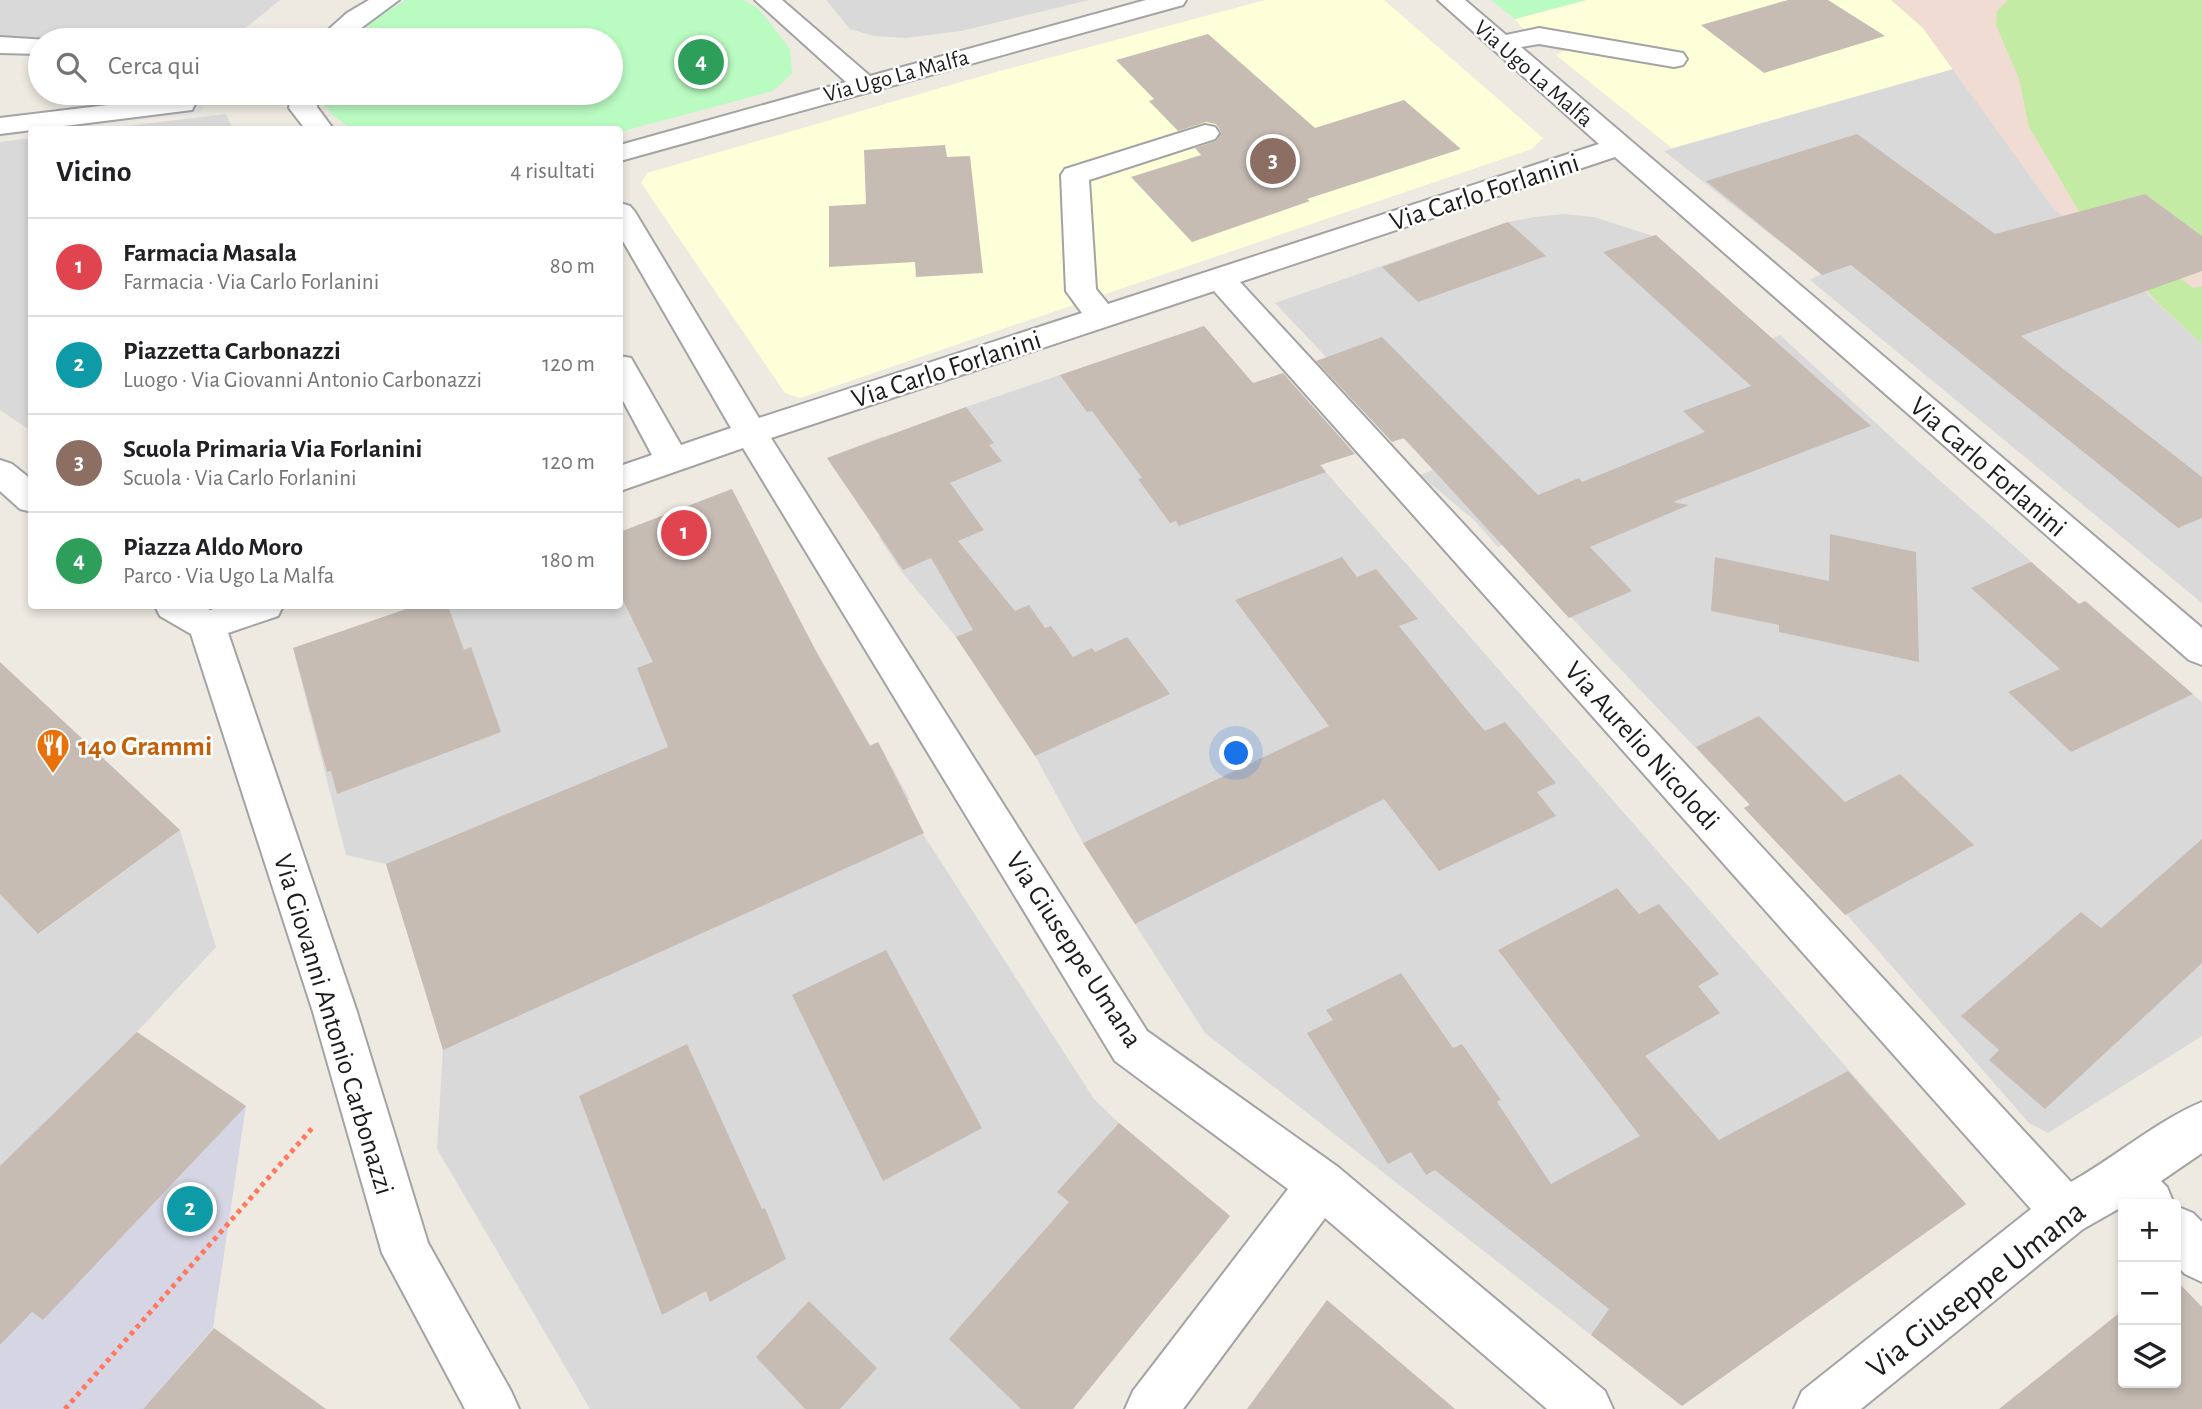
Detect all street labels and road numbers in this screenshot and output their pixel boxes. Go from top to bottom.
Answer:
street label: Via Ugo La Malfa [1469,16,1597,132]
street label: Via Ugo La Malfa [821,46,971,107]
street label: Via Carlo Forlanini [1386,149,1583,237]
street label: Via Carlo Forlanini [848,326,1045,414]
street label: Via Carlo Forlanini [1904,392,2071,543]
street label: Via Aurelio Nicolodi [1559,657,1724,836]
street label: Via Giuseppe Umana [1000,847,1147,1053]
street label: Via Giovanni Antonio Carbonazzi [268,851,398,1198]
street label: Via Giuseppe Umana [1861,1195,2092,1385]

